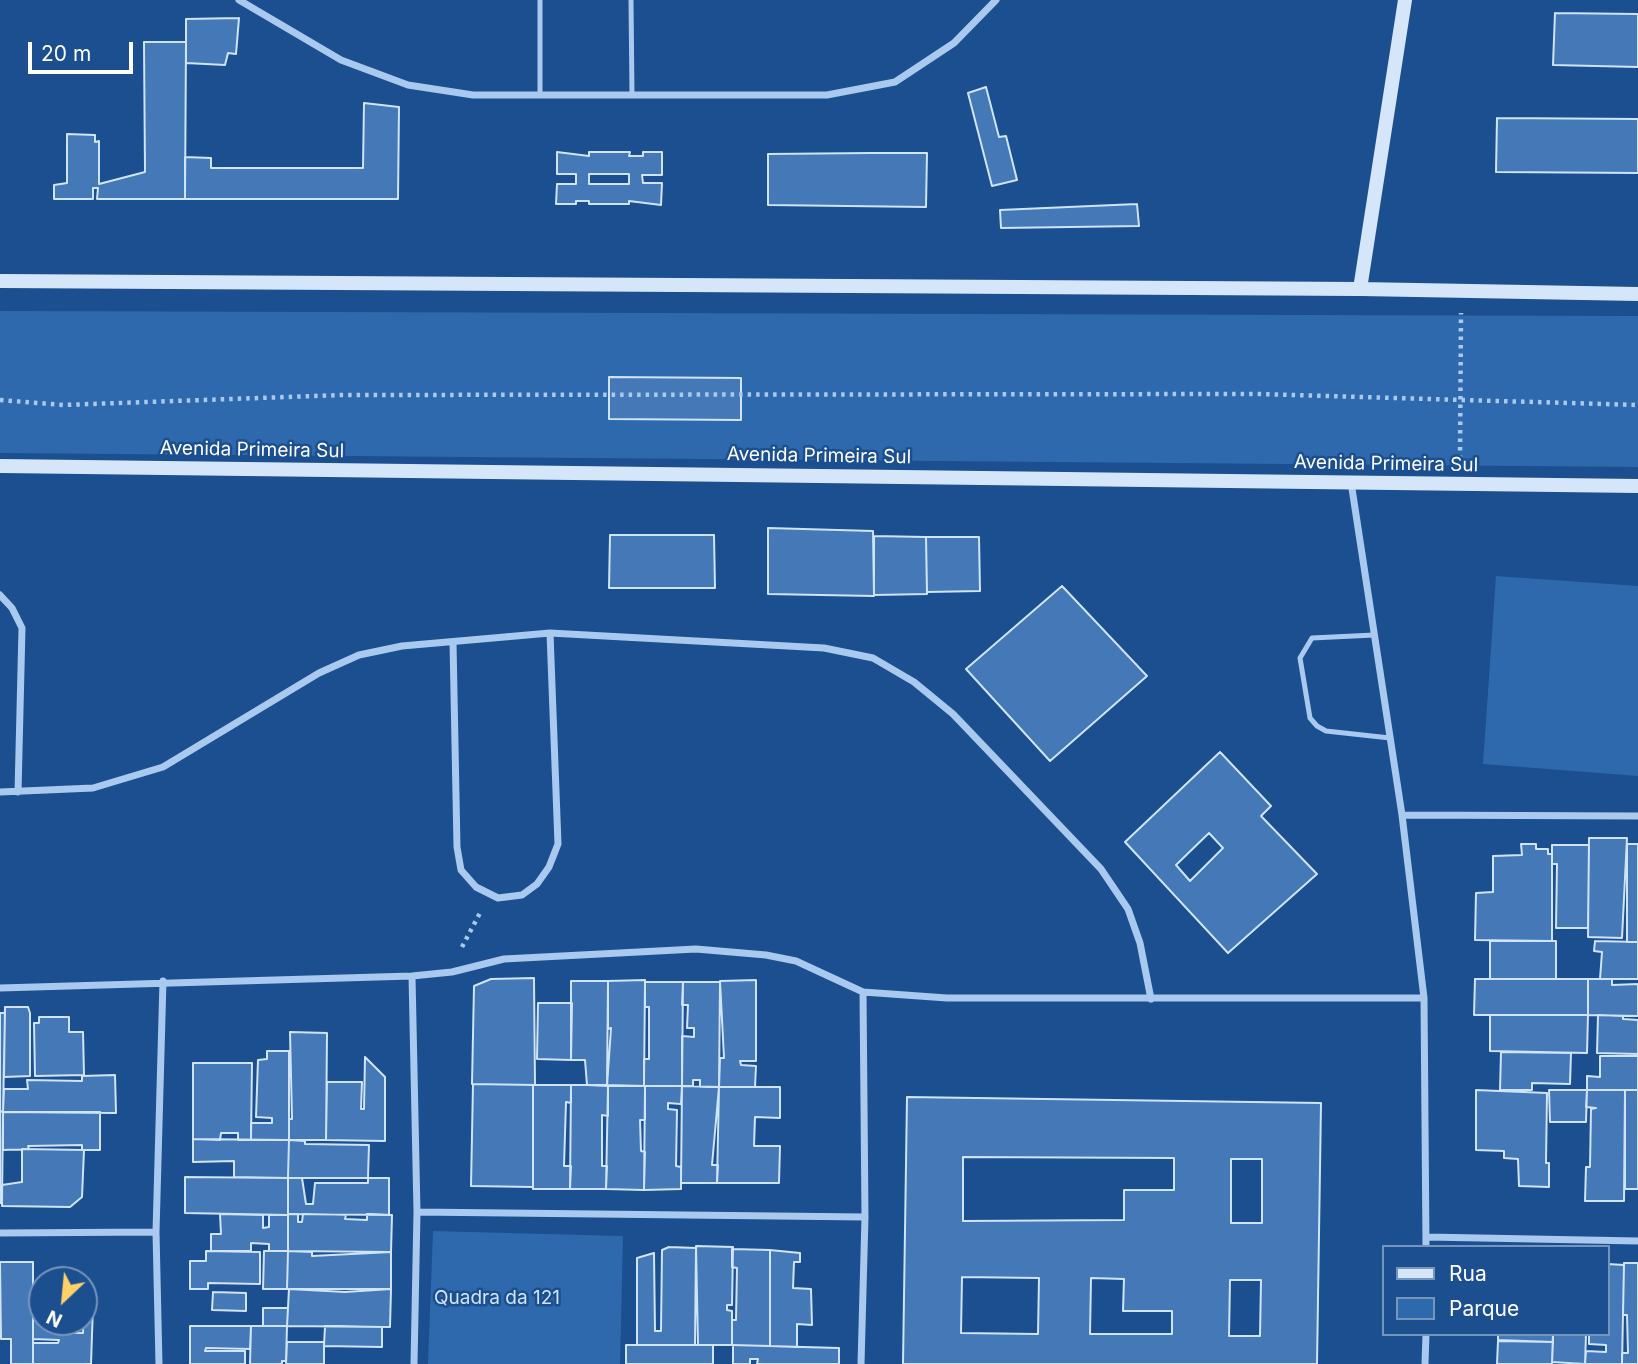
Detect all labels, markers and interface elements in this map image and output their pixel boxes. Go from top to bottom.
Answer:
scale bar [32,28,136,72]
text: 20 m [41,41,91,66]
street label: Avenida Primeira Sul [160,437,344,463]
street label: Avenida Primeira Sul [727,443,911,469]
street label: Avenida Primeira Sul [1294,451,1478,477]
legend [1382,1245,1610,1336]
text: Rua [1449,1261,1487,1286]
north arrow [28,1266,98,1336]
park label: Quadra da 121 [434,1287,560,1309]
text: Parque [1449,1296,1519,1321]
text: N [43,1305,66,1332]

